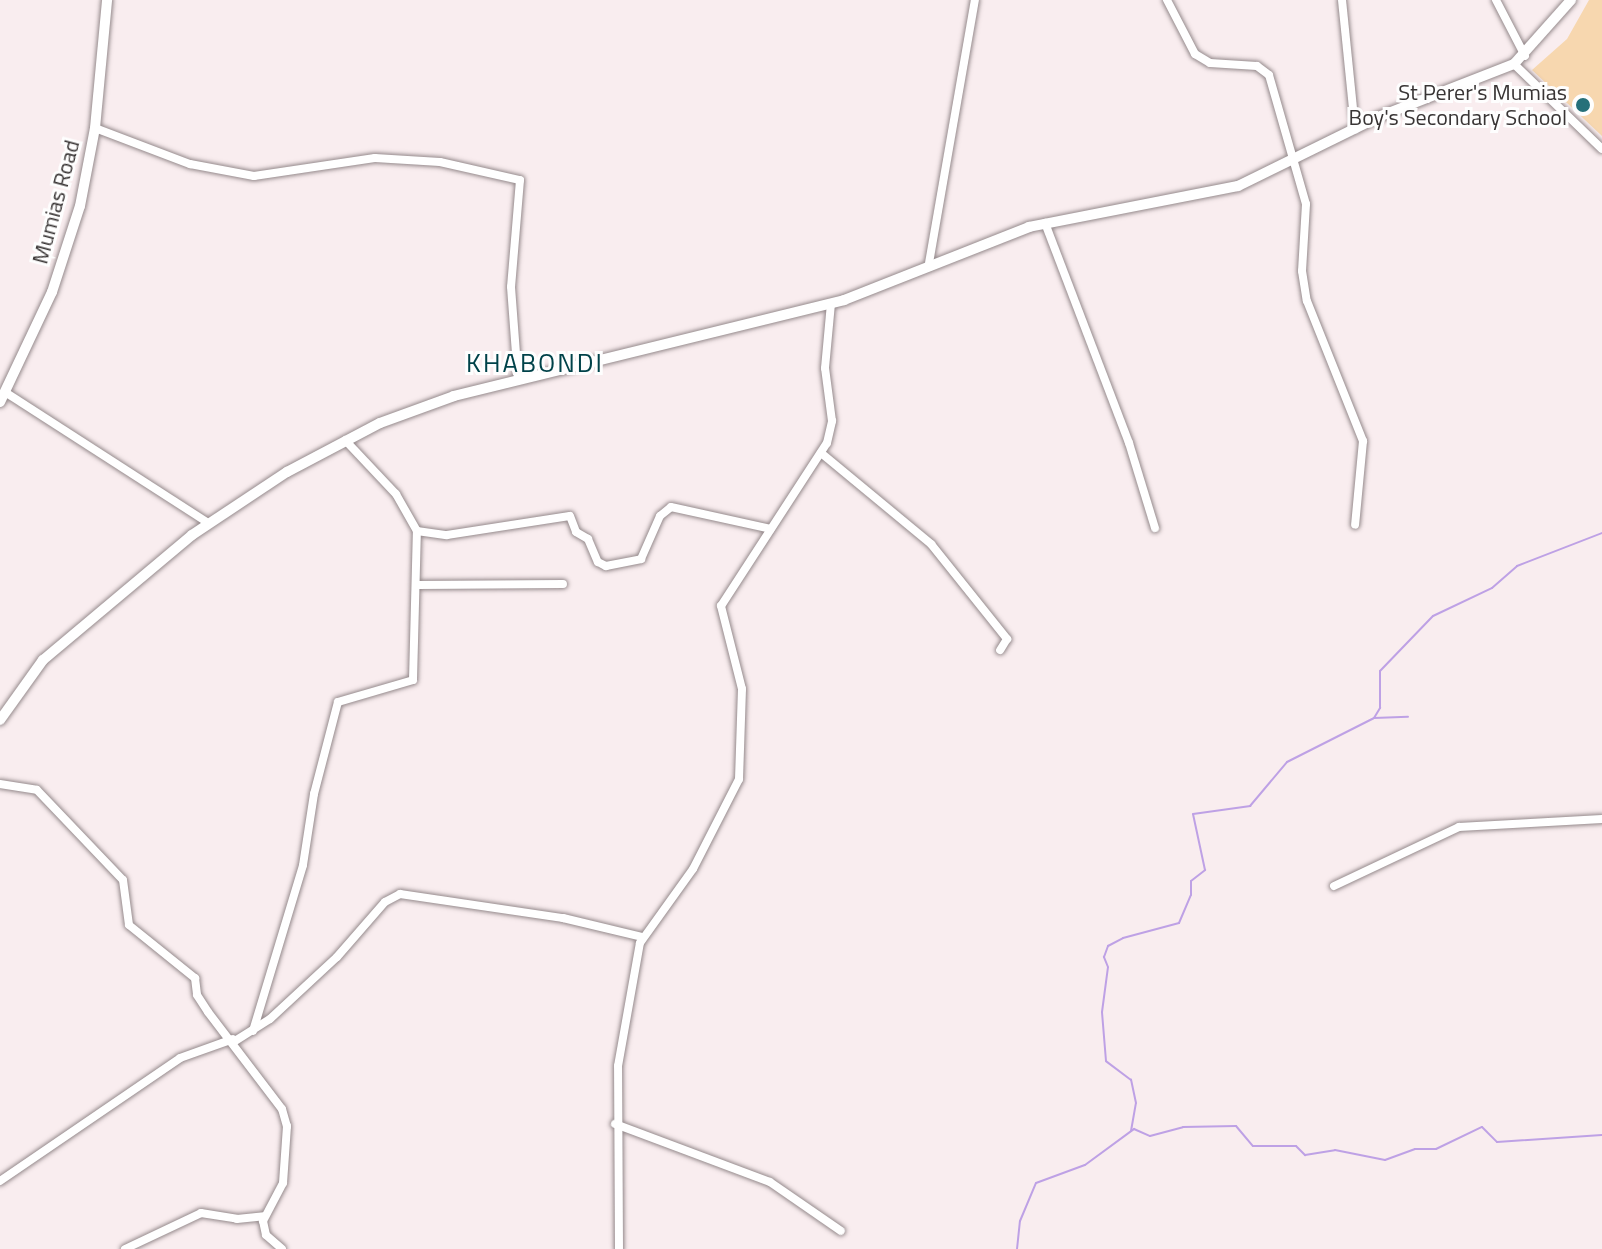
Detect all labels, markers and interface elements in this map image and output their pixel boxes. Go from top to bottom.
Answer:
place label: St Perer's Mumias Boy's Secondary School [1349,79,1567,130]
marker: St Perer's Mumias Boy's Secondary School [1574,96,1592,114]
street label: Mumias Road [27,137,85,267]
district label: KHABONDI [466,347,604,379]

